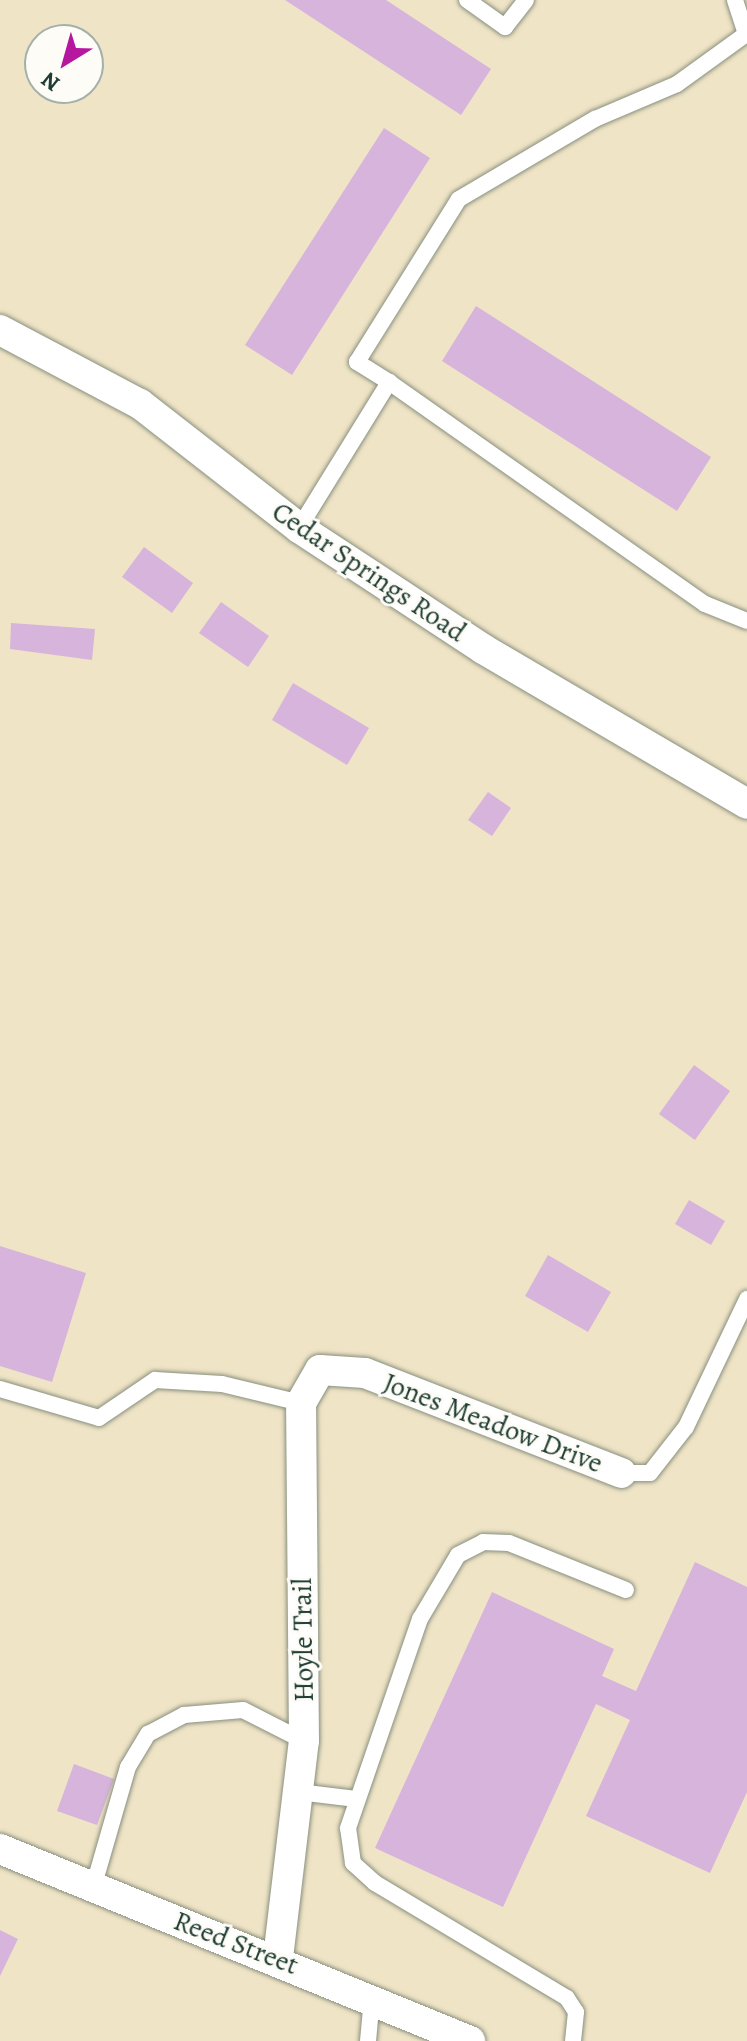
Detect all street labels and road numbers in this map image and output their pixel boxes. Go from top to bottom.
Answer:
street label: Cedar Springs Road [266,495,472,649]
street label: Jones Meadow Drive [379,1366,607,1480]
street label: Hoyle Trail [285,1578,321,1702]
street label: Reed Street [169,1904,303,1982]

